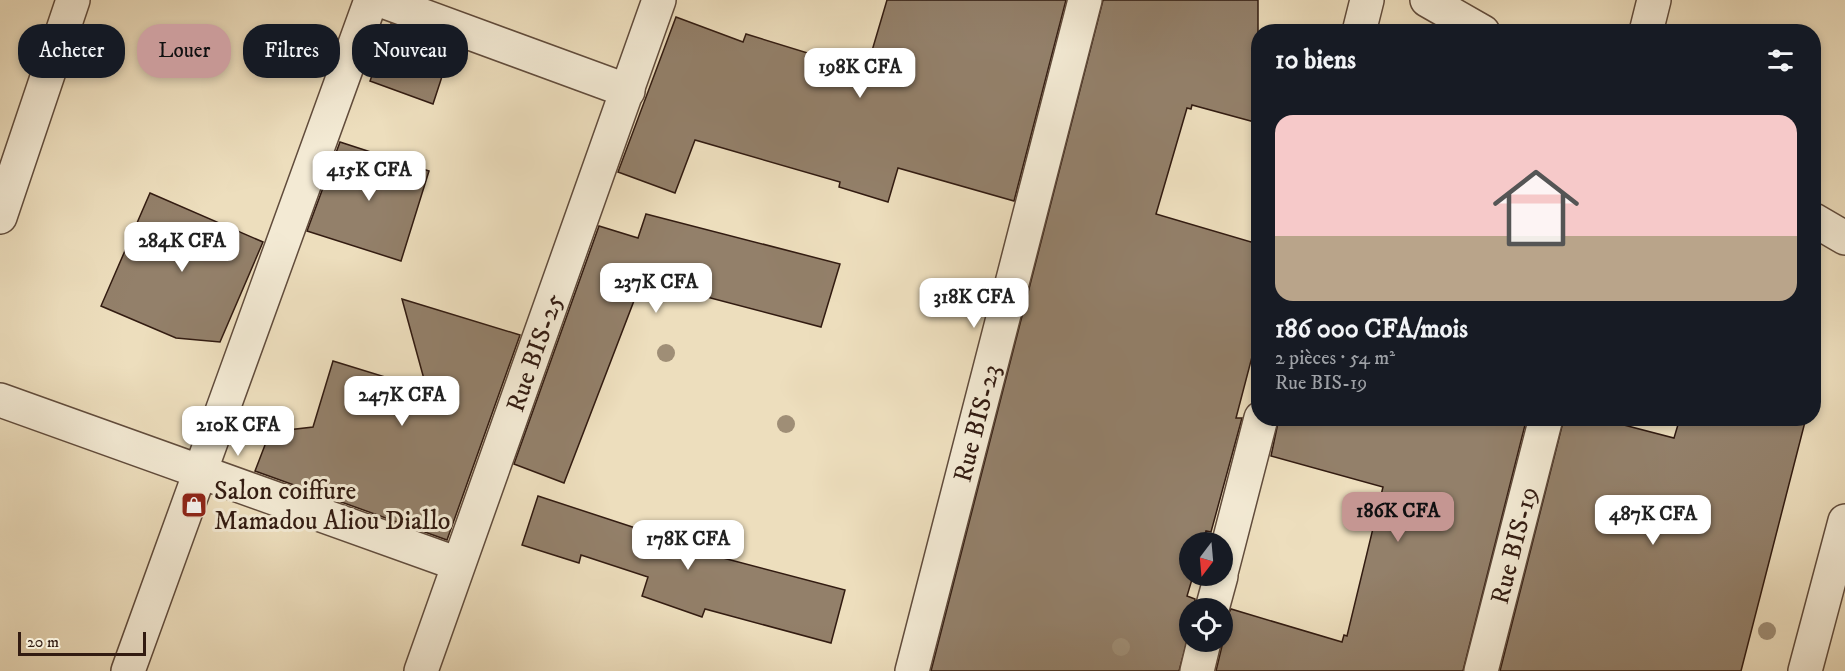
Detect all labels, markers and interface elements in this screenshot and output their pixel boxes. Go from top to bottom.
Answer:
chip: Acheter [18,24,125,78]
chip: Louer [137,24,231,78]
chip: Filtres [243,24,340,78]
chip: Nouveau [352,24,468,78]
text: 10 biens [1275,44,1356,77]
icon: filters [1764,44,1797,77]
pin: 198K CFA [798,48,922,99]
text: 198K CFA [818,55,902,80]
pin: 415K CFA [307,151,431,202]
icon: home [1482,154,1590,262]
text: 415K CFA [327,158,411,183]
pin: 284K CFA [120,222,244,273]
text: 284K CFA [138,229,226,254]
pin: 237K CFA [594,263,718,314]
text: 237K CFA [614,270,698,295]
pin: 318K CFA [912,278,1036,329]
text: 318K CFA [934,285,1014,310]
street label: Rue BIS-25 [499,289,572,416]
text: 186 000 CFA/mois [1275,313,1468,346]
text: 2 pièces · 54 m² [1275,346,1395,371]
street label: Rue BIS-23 [946,361,1008,486]
text: Rue BIS-19 [1275,371,1367,396]
pin: 247K CFA [340,376,464,427]
text: 247K CFA [358,383,446,408]
pin: 210K CFA [176,406,300,457]
text: 210K CFA [196,413,280,438]
place label: Salon coiffure Mamadou Aliou Diallo [214,475,450,538]
street label: Rue BIS-19 [1484,483,1546,608]
shop icon: Salon coiffure Mamadou Aliou Diallo [179,490,209,520]
pin: 186K CFA [1336,492,1460,543]
pin: 487K CFA [1591,495,1715,546]
text: 186K CFA [1356,499,1440,524]
text: 487K CFA [1609,502,1697,527]
pin: 178K CFA [626,520,750,571]
text: 178K CFA [646,527,730,552]
north arrow [1179,532,1233,586]
map controls [1179,532,1233,652]
button: locate [1179,598,1233,652]
scale bar [18,629,146,656]
text: 20 m [27,632,59,652]

